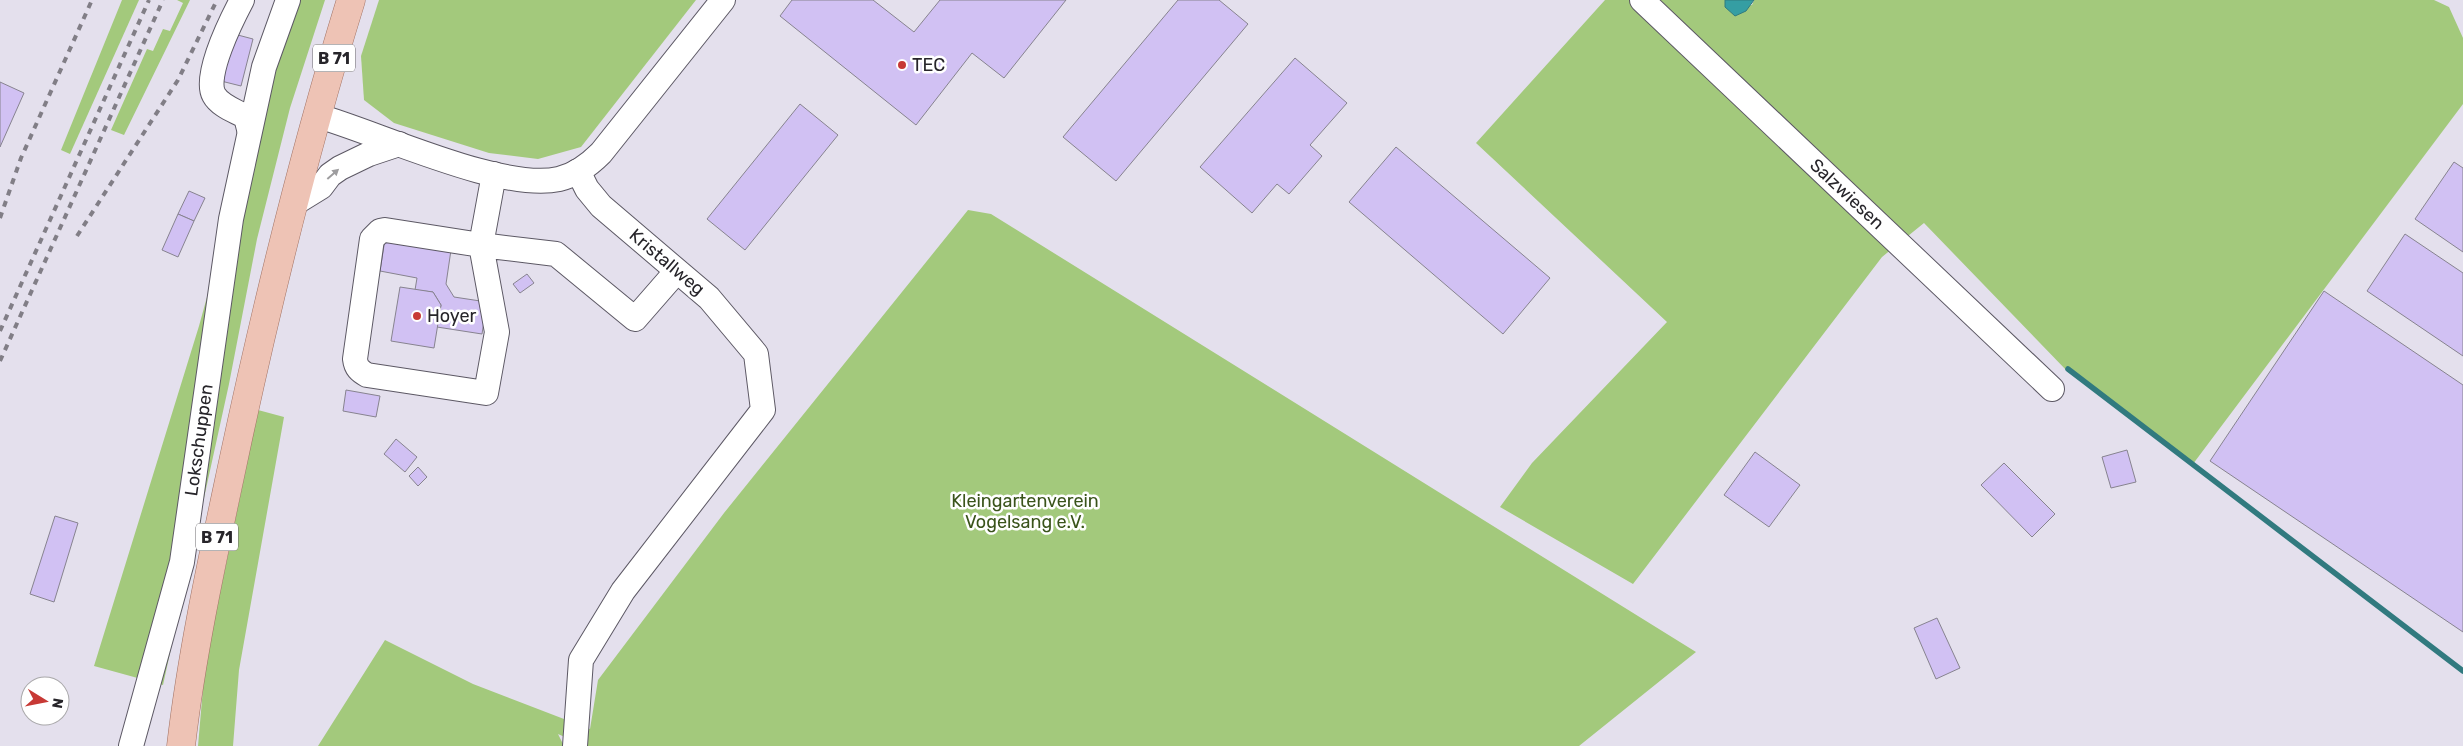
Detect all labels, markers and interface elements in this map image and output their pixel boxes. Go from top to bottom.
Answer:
road number: B 71 [313,44,355,72]
place label: TEC [912,54,945,76]
marker: TEC [896,59,908,71]
street label: Salzwiesen [1805,154,1889,234]
one-way arrow [326,168,338,180]
street label: Kristallweg [625,224,709,300]
place label: Hoyer [427,305,477,327]
marker: Hoyer [411,310,423,322]
street label: Lokschuppen [180,383,218,497]
park label: Kleingartenverein Vogelsang e.V. [951,490,1099,533]
road number: B 71 [196,524,238,550]
north arrow [20,676,70,726]
text: N [48,697,67,710]

